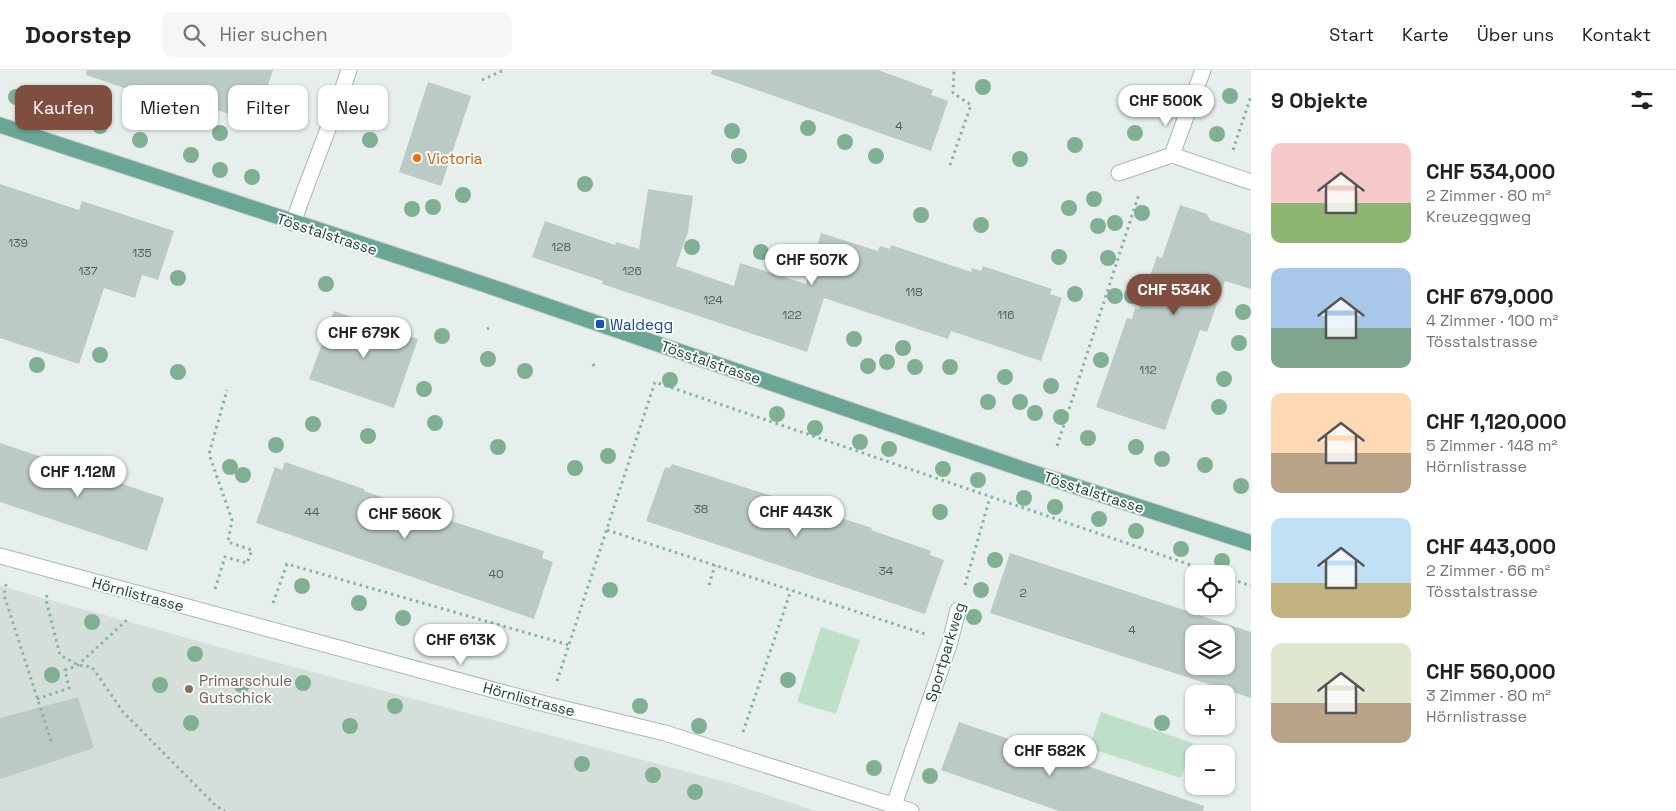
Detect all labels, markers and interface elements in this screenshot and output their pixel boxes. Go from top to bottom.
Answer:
search box [162,12,512,57]
text: Doorstep [25,19,132,50]
icon: search [180,21,208,49]
text: Hier suchen [220,22,328,47]
text: Start [1329,23,1374,46]
text: Karte [1402,23,1449,46]
text: Über uns [1477,23,1554,46]
text: Kontakt [1582,23,1651,46]
chip: Kaufen [15,85,112,130]
chip: Mieten [122,85,218,130]
chip: Filter [228,85,308,130]
chip: Neu [318,85,388,130]
pin: CHF 500K [1114,85,1218,127]
icon: filters [1628,86,1656,114]
text: 9 Objekte [1271,87,1368,114]
text: CHF 500K [1129,90,1203,111]
house number: 4 [895,118,903,134]
place label: Victoria [427,149,483,168]
marker: Victoria [411,152,423,164]
text: CHF 534,000 [1426,158,1555,185]
icon: home [1311,163,1371,223]
text: 2 Zimmer · 80 m² [1426,185,1551,206]
text: Kreuzeggweg [1426,206,1531,227]
street label: Tösstalstrasse [274,209,380,259]
house number: 139 [8,235,28,251]
house number: 128 [551,239,571,255]
pin: CHF 507K [760,244,864,286]
house number: 135 [132,245,152,261]
text: CHF 507K [776,249,848,270]
house number: 137 [78,263,98,279]
house number: 126 [622,263,642,279]
pin: CHF 534K [1122,274,1226,316]
text: CHF 534K [1138,279,1210,300]
text: CHF 679,000 [1426,283,1554,310]
house number: 118 [905,284,923,300]
icon: home [1311,288,1371,348]
house number: 124 [703,292,723,308]
house number: 122 [782,307,802,323]
house number: 116 [997,307,1015,323]
text: 4 Zimmer · 100 m² [1426,310,1558,331]
place label: Waldegg [610,315,673,334]
pin: CHF 679K [312,316,416,359]
marker: Waldegg [594,318,606,330]
text: CHF 679K [328,322,400,343]
text: Tösstalstrasse [1426,331,1538,352]
street label: Tösstalstrasse [658,336,764,388]
house number: 112 [1139,362,1157,378]
text: CHF 1,120,000 [1426,408,1567,435]
icon: home [1311,413,1371,473]
text: 5 Zimmer · 148 m² [1426,435,1557,456]
pin: CHF 1.12M [21,456,135,498]
text: Hörnlistrasse [1426,456,1527,477]
text: CHF 1.12M [40,461,116,482]
street label: Tösstalstrasse [1041,467,1147,517]
pin: CHF 443K [744,496,848,538]
pin: CHF 560K [353,498,457,540]
house number: 38 [694,501,708,517]
text: CHF 443K [759,501,833,522]
text: CHF 560K [368,503,442,524]
house number: 44 [304,504,320,520]
text: CHF 443,000 [1426,533,1556,560]
icon: home [1311,538,1371,598]
text: 2 Zimmer · 66 m² [1426,560,1550,581]
house number: 34 [879,563,894,579]
map controls [1185,565,1235,795]
button: locate [1185,565,1235,615]
house number: 40 [488,566,504,582]
street label: Hörnlistrasse [90,573,186,615]
text: Tösstalstrasse [1426,581,1538,602]
house number: 2 [1019,585,1027,601]
street label: Sportparkweg [921,600,969,704]
house number: 4 [1128,622,1136,638]
pin: CHF 613K [409,624,513,666]
button: layers [1185,625,1235,675]
text: CHF 613K [426,629,496,650]
text: CHF 560,000 [1426,658,1556,685]
icon: home [1311,663,1371,723]
place label: Primarschule Gutschick [199,671,292,707]
street label: Hörnlistrasse [481,678,577,720]
marker: Primarschule Gutschick [183,683,195,695]
button: + [1185,685,1235,735]
text: 3 Zimmer · 80 m² [1426,685,1551,706]
text: Hörnlistrasse [1426,706,1527,727]
pin: CHF 582K [998,734,1102,777]
text: CHF 582K [1014,740,1086,761]
button: − [1185,745,1235,795]

